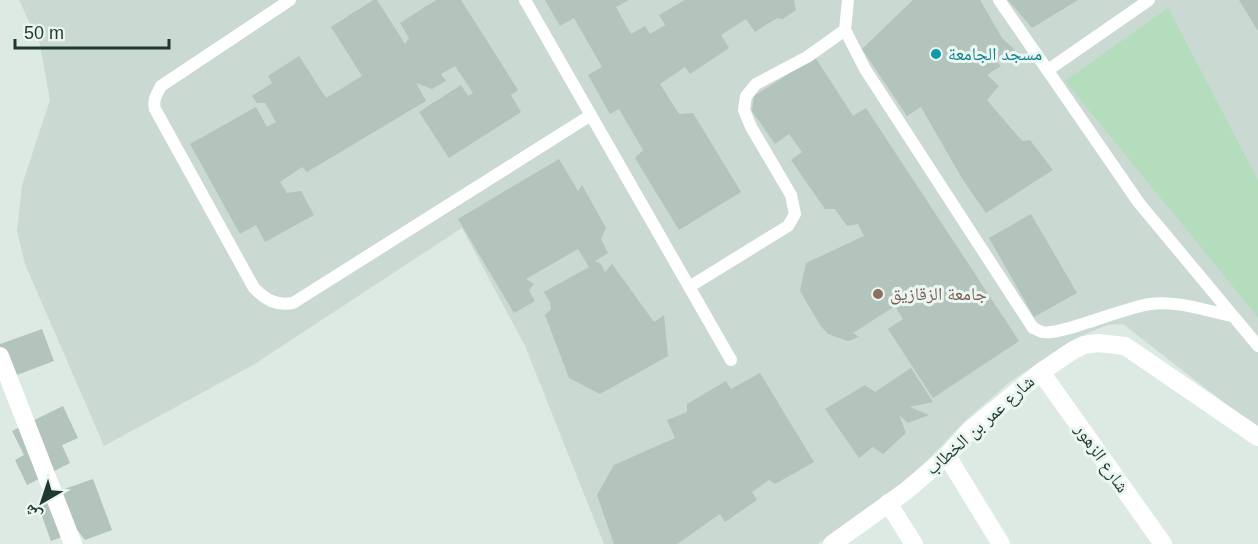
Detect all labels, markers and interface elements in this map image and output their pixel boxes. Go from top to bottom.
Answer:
scale bar [15,12,170,50]
text: 50 m [24,23,64,43]
place label: مسجد الجامعة [948,44,1042,64]
marker: مسجد الجامعة [929,47,943,61]
place label: جامعة الزقازيق [890,284,987,305]
marker: جامعة الزقازيق [871,287,885,301]
street label: شارع عمر بن الخطاب [922,371,1039,479]
street label: شارع الزهور [1070,419,1133,497]
north arrow [12,472,72,532]
text: ش [21,501,45,525]

